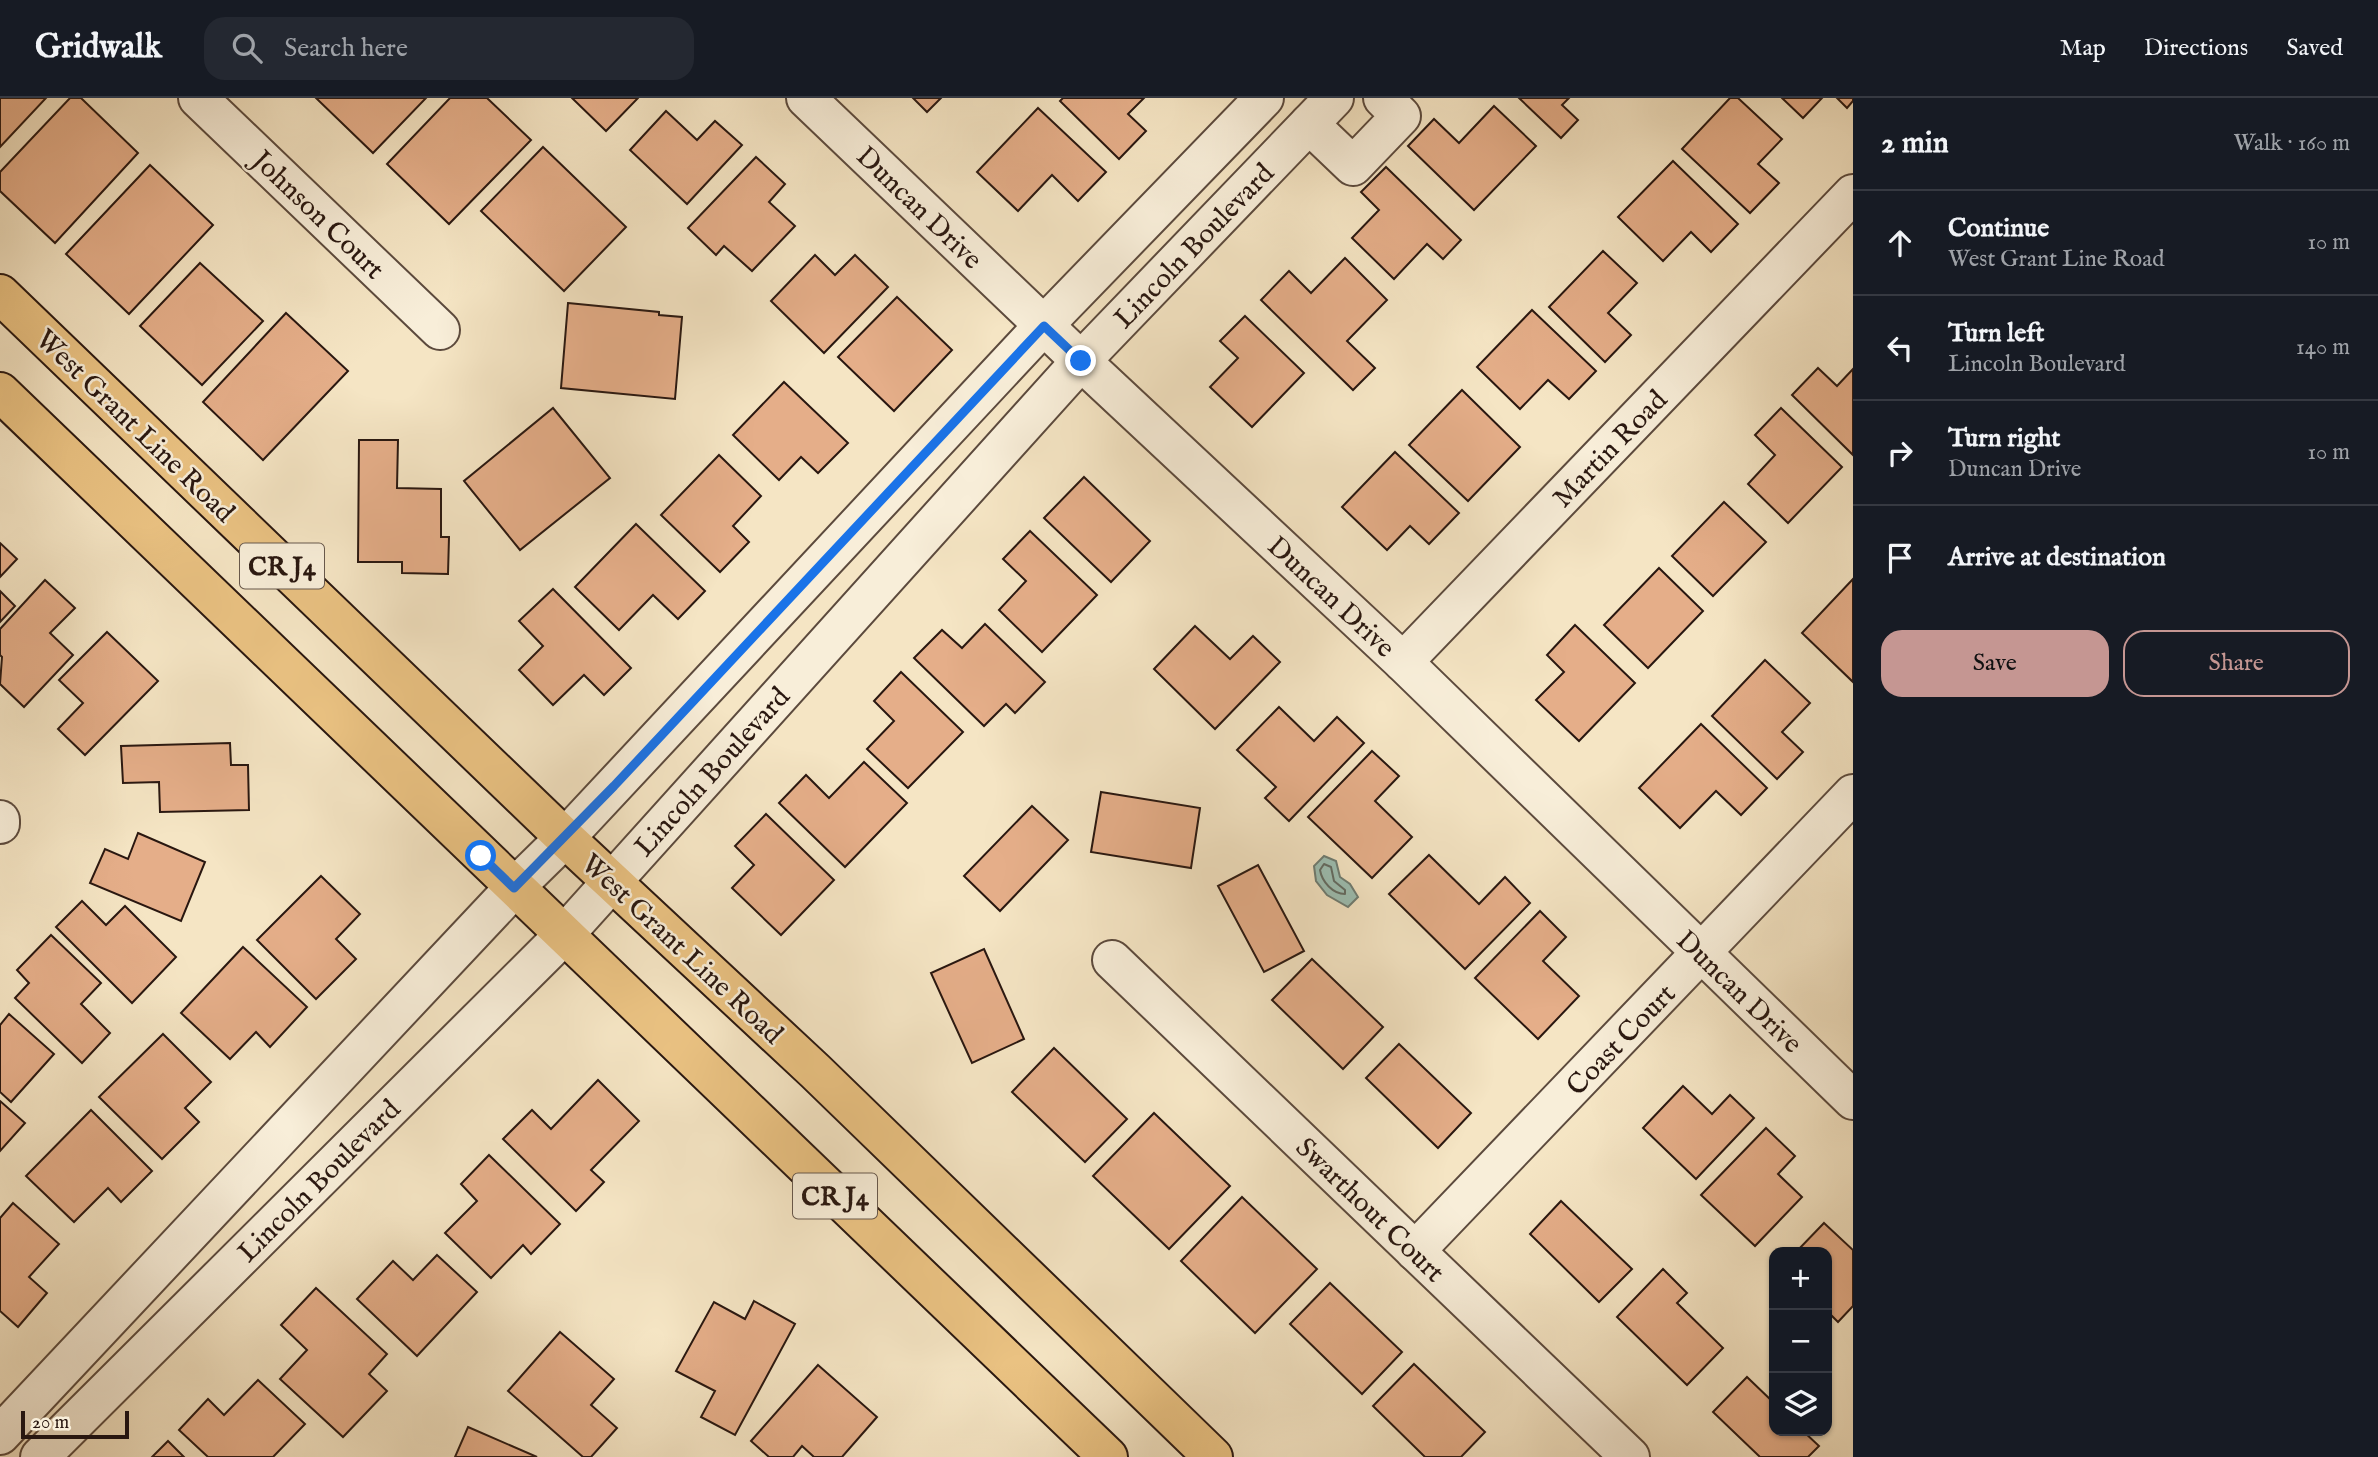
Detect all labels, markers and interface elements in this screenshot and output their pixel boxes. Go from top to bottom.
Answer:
search box [204,17,694,80]
text: Gridwalk [35,27,162,69]
icon: search [228,29,266,67]
text: Search here [284,32,408,65]
text: Map [2060,33,2106,64]
text: Directions [2144,33,2248,64]
text: Saved [2286,33,2343,64]
text: 2 min [1881,125,1949,163]
text: Walk · 160 m [2233,129,2350,158]
street label: Duncan Drive [848,140,989,278]
street label: Johnson Court [242,142,391,288]
street label: Lincoln Boulevard [1107,157,1282,337]
text: Continue [1948,212,2049,245]
icon: ahead [1881,224,1919,262]
text: 10 m [2307,228,2350,257]
text: West Grant Line Road [1948,245,2164,274]
text: Turn left [1948,317,2045,350]
street label: West Grant Line Road [27,323,241,531]
icon: left [1881,329,1919,367]
text: 140 m [2296,333,2350,362]
route end [1065,345,1096,376]
text: Lincoln Boulevard [1948,350,2126,379]
street label: Martin Road [1546,384,1676,516]
text: Turn right [1948,422,2061,455]
icon: right [1881,434,1919,472]
text: 10 m [2307,438,2350,467]
text: Duncan Drive [1948,455,2081,484]
street label: Duncan Drive [1259,530,1402,666]
icon: arrive [1881,539,1919,577]
text: Arrive at destination [1948,541,2166,574]
road number: CR J4 [240,544,324,588]
button: Save [1881,630,2109,697]
button: Share [2123,630,2350,697]
street label: Lincoln Boulevard [628,681,798,865]
route start [465,840,496,871]
street label: West Grant Line Road [573,847,790,1053]
street label: Duncan Drive [1668,924,1809,1062]
street label: Coast Court [1560,977,1684,1104]
street label: Lincoln Boulevard [231,1093,409,1271]
street label: Swarthout Court [1287,1131,1451,1291]
road number: CR J4 [793,1174,877,1218]
map controls [1769,1247,1832,1436]
button: + [1769,1247,1832,1310]
button: − [1769,1310,1832,1373]
button: layers [1769,1373,1832,1436]
scale bar [21,1408,130,1440]
text: 20 m [32,1411,69,1435]

